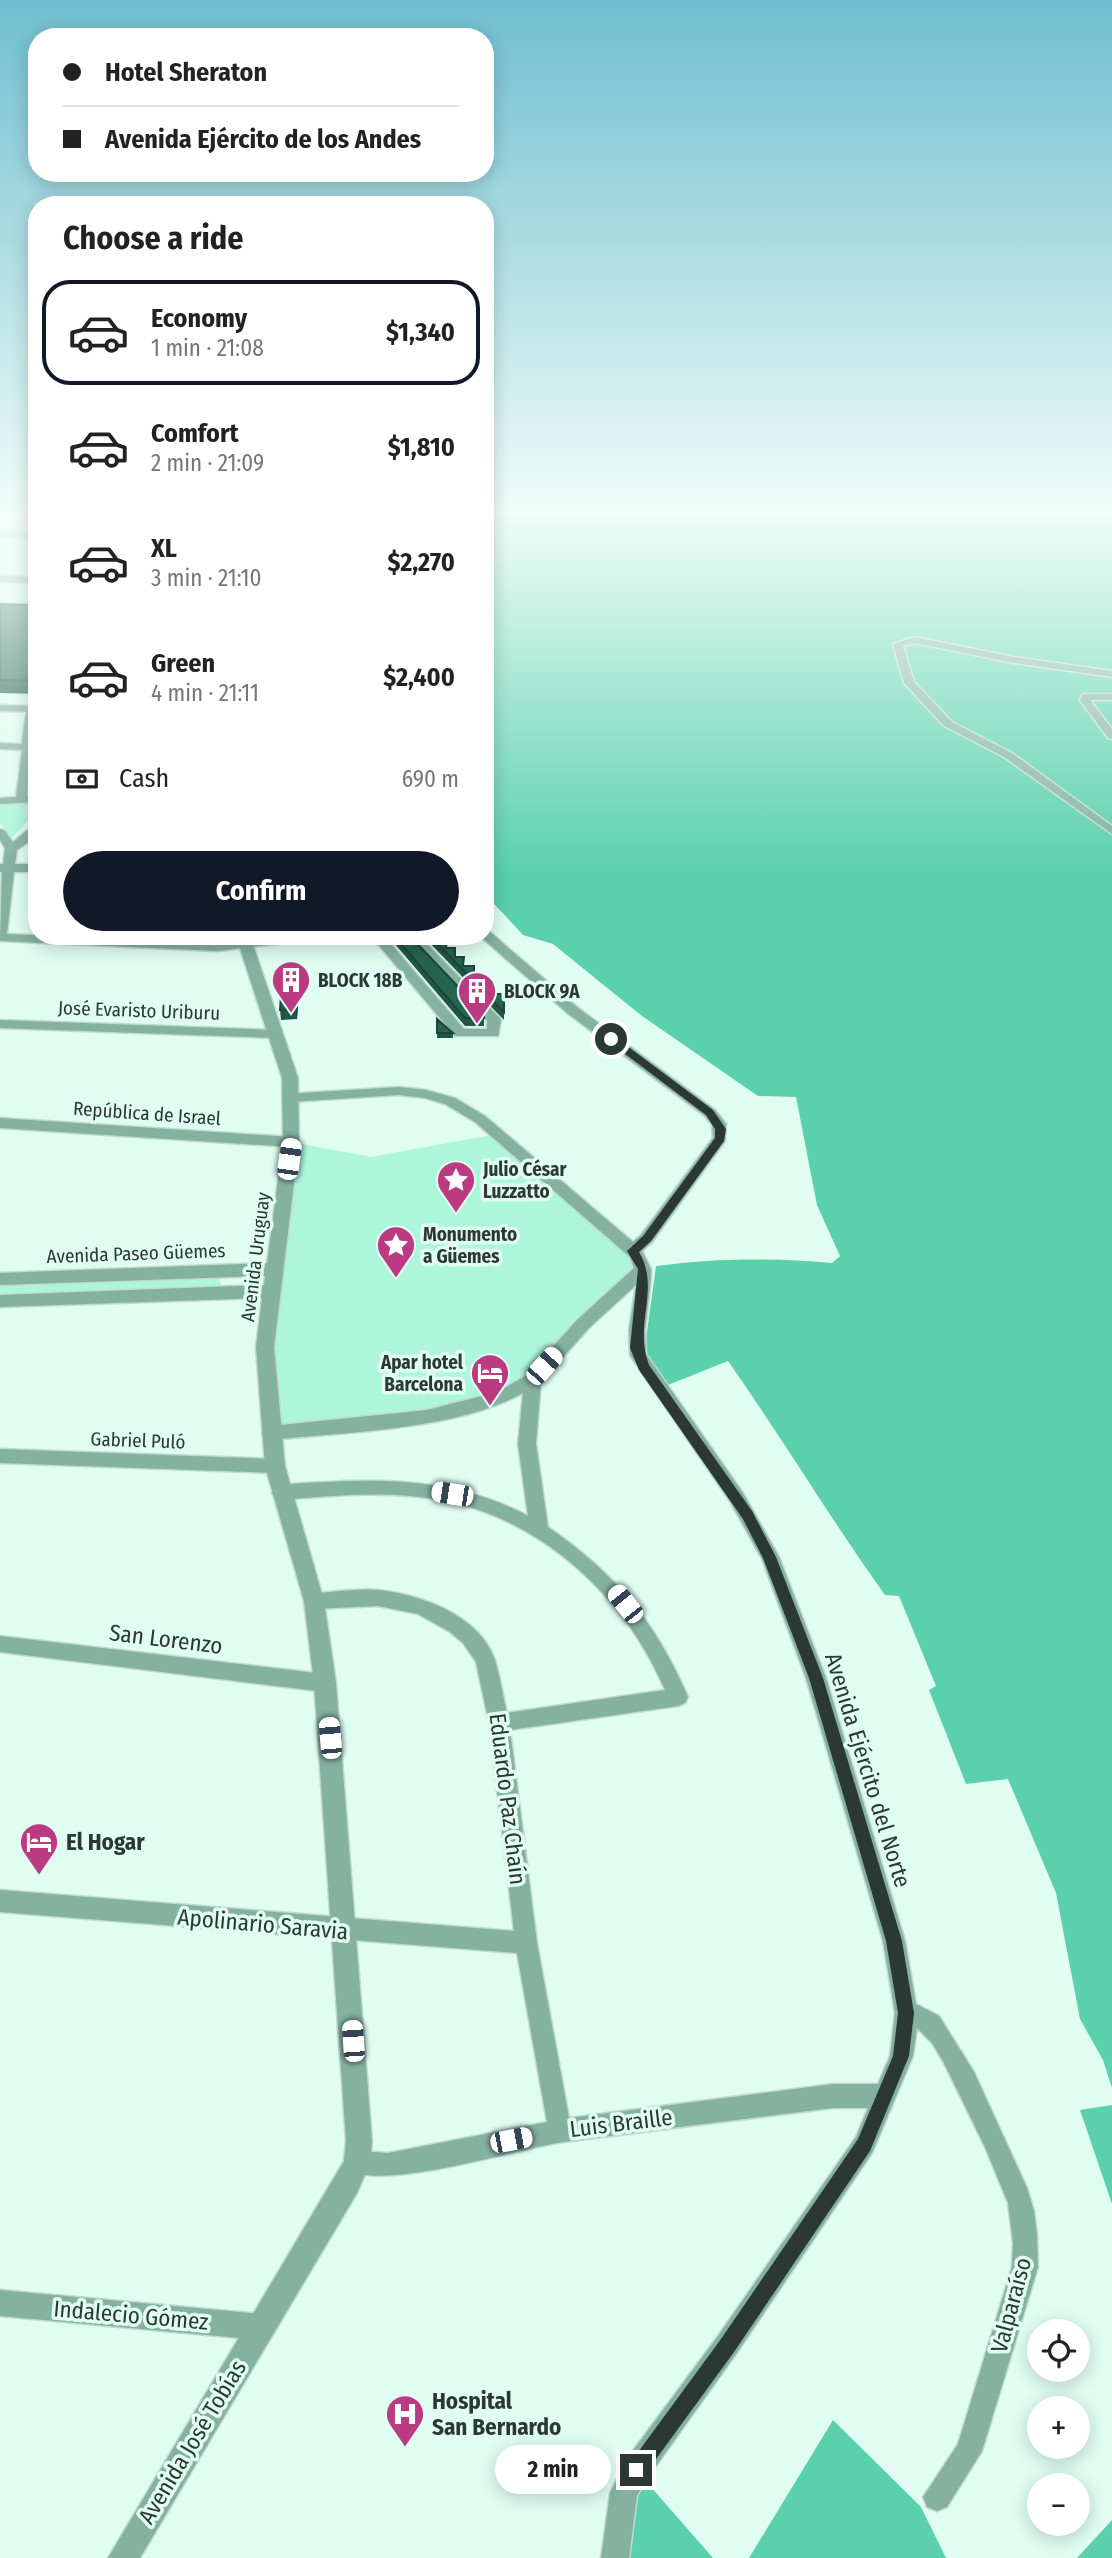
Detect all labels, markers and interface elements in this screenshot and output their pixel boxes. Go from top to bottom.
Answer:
text: Hotel Sheraton [105,57,267,88]
text: Avenida Ejército de los Andes [105,124,421,155]
text: Choose a ride [63,219,244,257]
icon: car [67,301,130,364]
text: Economy [151,303,247,334]
text: $1,340 [386,317,455,348]
text: 1 min · 21:08 [151,334,264,362]
icon: car [67,416,130,479]
text: Comfort [151,418,239,449]
text: $1,810 [388,432,455,463]
text: 2 min · 21:09 [151,449,264,477]
icon: car [67,531,130,594]
text: XL [151,533,177,564]
text: $2,270 [387,547,455,578]
text: 3 min · 21:10 [151,564,262,592]
icon: car [67,646,130,709]
text: Green [151,648,215,679]
text: $2,400 [383,662,455,693]
text: 4 min · 21:11 [151,679,259,707]
icon: cash [63,760,101,798]
text: Cash [119,763,169,794]
text: 690 m [402,765,459,793]
button: Confirm [63,851,459,931]
building icon: BLOCK 18B [270,959,312,1014]
place label: BLOCK 18B [318,969,403,992]
building icon: BLOCK 9A [456,970,498,1025]
place label: BLOCK 9A [504,980,580,1003]
street label: José Evaristo Uriburu [57,996,220,1025]
route start [595,1023,627,1055]
street label: República de Israel [72,1097,222,1130]
car [276,1137,303,1181]
place label: Julio César Luzzatto [482,1158,567,1203]
place icon: Julio César Luzzatto [435,1159,477,1214]
street label: Avenida Uruguay [236,1190,275,1323]
place label: Monumento a Güemes [423,1223,517,1268]
place icon: Monumento a Güemes [375,1224,417,1279]
street label: Avenida Paseo Güemes [46,1239,226,1268]
car [523,1343,566,1389]
place label: Apar hotel Barcelona [380,1351,464,1396]
hotel icon: Apar hotel Barcelona [469,1352,511,1407]
street label: Gabriel Puló [90,1427,186,1454]
car [430,1480,475,1508]
car [604,1581,647,1627]
street label: San Lorenzo [108,1618,224,1660]
street label: Avenida Ejército del Norte [819,1649,917,1891]
street label: Eduardo Paz Chaín [484,1712,532,1886]
car [318,1716,343,1760]
hotel icon: El Hogar [18,1821,60,1876]
place label: El Hogar [66,1828,145,1856]
street label: Apolinario Saravia [176,1903,350,1945]
car [342,2019,365,2063]
street label: Luis Braille [568,2103,674,2143]
car [489,2126,534,2154]
street label: Valparaíso [985,2254,1037,2356]
street label: Indalecio Gómez [52,2294,210,2336]
map controls [1027,2319,1090,2536]
button: locate [1027,2319,1090,2382]
street label: Avenida José Tobías [132,2355,252,2529]
place label: Hospital San Bernardo [432,2387,561,2441]
hospital icon: Hospital San Bernardo [384,2393,426,2448]
button: + [1027,2396,1090,2459]
callout: 2 min [496,2446,612,2494]
route end [620,2454,652,2486]
text: 2 min [528,2455,579,2483]
button: − [1027,2473,1090,2536]

